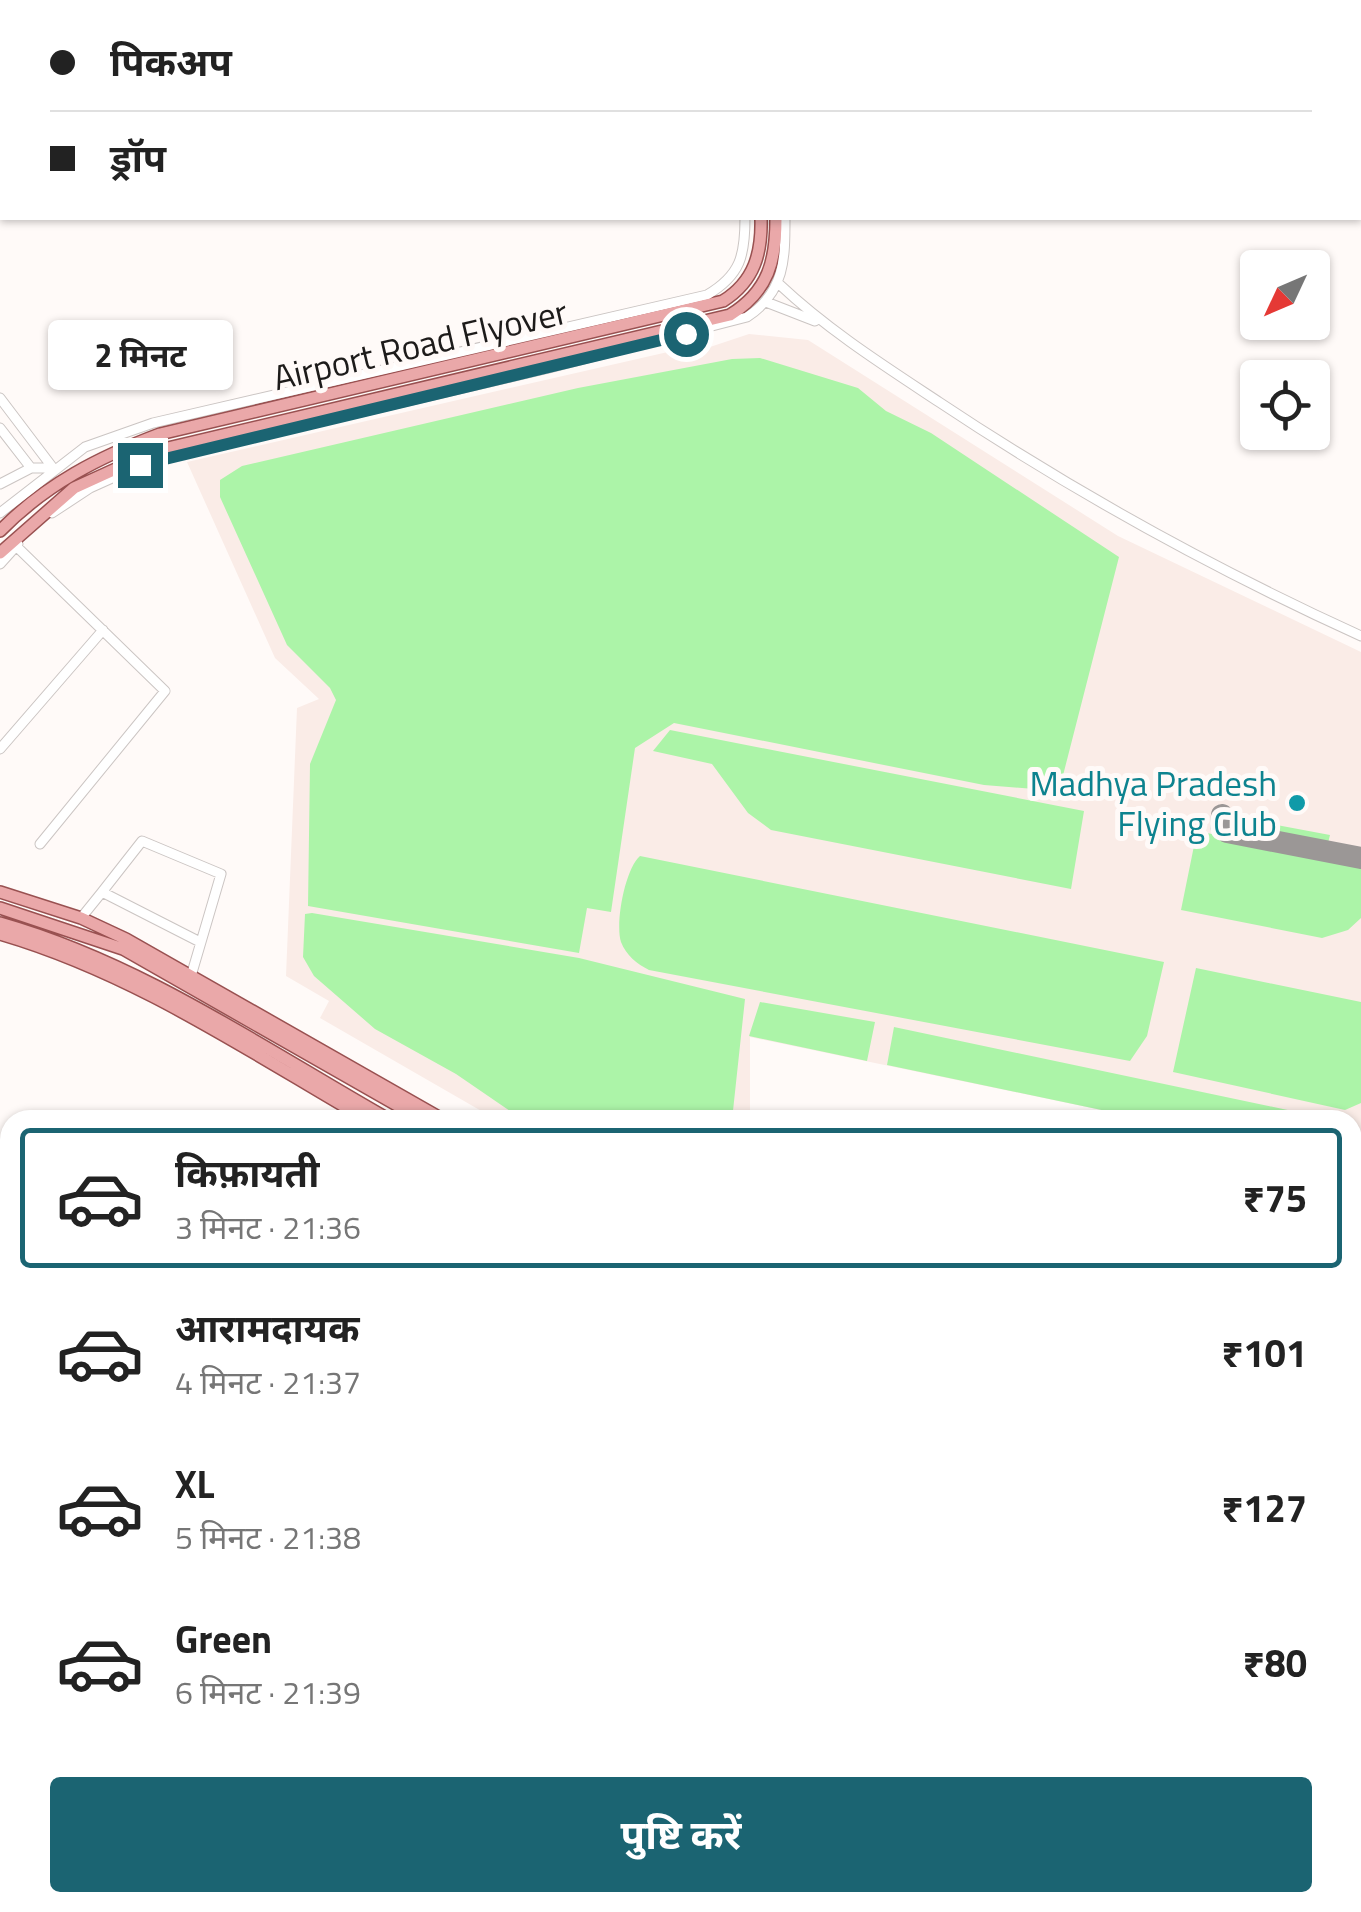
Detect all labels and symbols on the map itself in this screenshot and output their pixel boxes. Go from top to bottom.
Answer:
north arrow [1240,250,1330,340]
street label: Airport Road Flyover [267,284,573,404]
route start [664,312,709,357]
callout: 2 मिनट [48,320,232,390]
route end [118,443,163,488]
place label: Madhya Pradesh Flying Club [1029,756,1277,850]
marker: Madhya Pradesh Flying Club [1286,792,1308,814]

